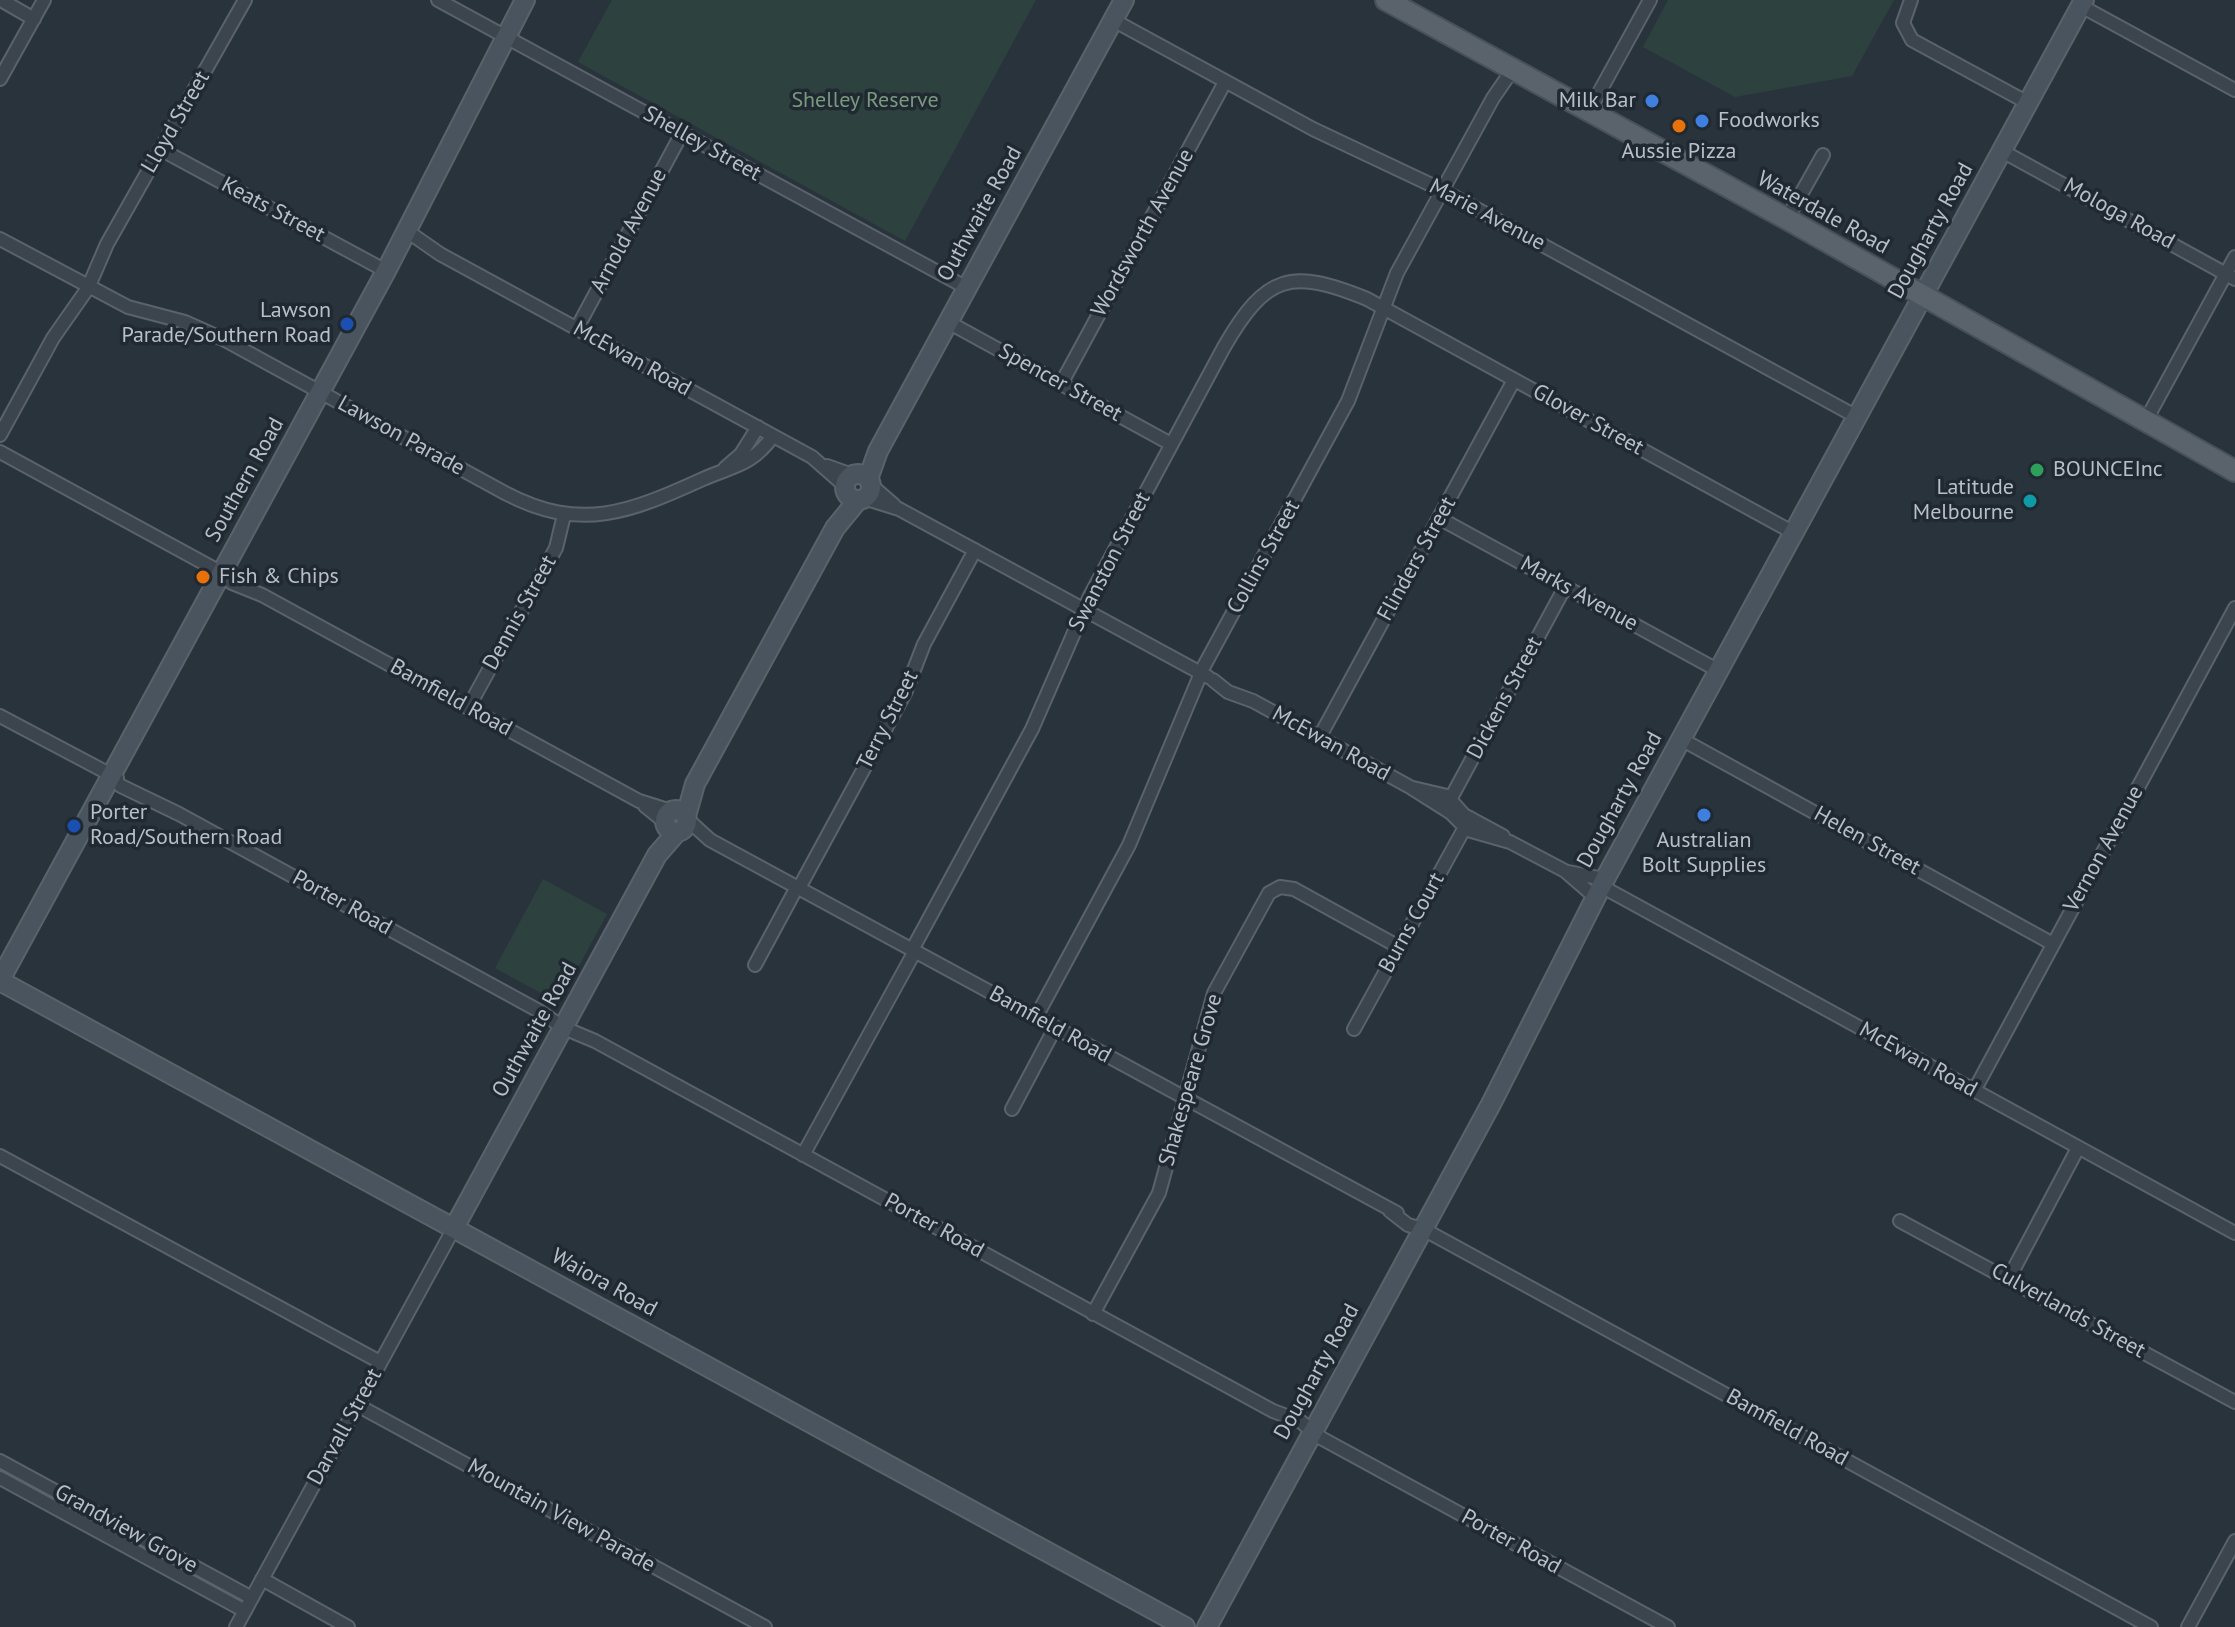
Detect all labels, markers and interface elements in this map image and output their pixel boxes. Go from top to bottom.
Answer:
street label: Lloyd Street [136,66,216,178]
park label: Shelley Reserve [791,88,939,114]
place label: Milk Bar [1559,88,1636,114]
marker: Milk Bar [1643,92,1661,110]
street label: Shelley Street [638,101,766,187]
place label: Foodworks [1718,108,1820,134]
marker: Foodworks [1693,112,1711,130]
marker: Aussie Pizza [1670,117,1688,135]
place label: Aussie Pizza [1622,139,1736,165]
street label: Outhwaite Road [932,142,1028,286]
street label: Wordsworth Avenue [1086,145,1200,321]
street label: Dougharty Road [1883,159,1979,303]
street label: Arnold Avenue [585,164,673,298]
street label: Waterdale Road [1752,166,1894,260]
street label: Keats Street [217,172,329,248]
street label: Marie Avenue [1425,173,1549,257]
street label: Mologa Road [2059,173,2179,255]
place label: Lawson Parade/Southern Road [121,298,331,350]
marker: Lawson Parade/Southern Road [338,315,356,333]
street label: McEwan Road [568,316,696,402]
street label: Spencer Street [994,338,1126,428]
street label: Glover Street [1528,379,1648,461]
street label: Lawson Parade [333,390,469,482]
street label: Southern Road [200,413,290,547]
place label: BOUNCEInc [2053,457,2163,483]
marker: BOUNCEInc [2028,461,2046,479]
place label: Latitude Melbourne [1913,475,2014,526]
street label: Swanston Street [1063,488,1157,636]
street label: Flinders Street [1372,492,1462,626]
marker: Latitude Melbourne [2021,492,2039,510]
street label: Collins Street [1222,496,1306,618]
street label: Dennis Street [478,551,562,675]
street label: Marks Avenue [1516,551,1642,637]
place label: Fish & Chips [219,564,339,590]
marker: Fish & Chips [194,568,212,586]
street label: Dickens Street [1462,632,1548,764]
street label: Bamfield Road [385,654,517,742]
street label: Terry Street [852,666,924,774]
street label: McEwan Road [1267,701,1395,787]
street label: Dougharty Road [1572,728,1668,872]
street label: Vernon Avenue [2058,781,2150,917]
place label: Porter Road/Southern Road [90,800,282,852]
street label: Helen Street [1809,801,1925,881]
marker: Australian Bolt Supplies [1695,806,1713,824]
marker: Porter Road/Southern Road [65,817,83,835]
place label: Australian Bolt Supplies [1642,828,1766,880]
street label: Porter Road [288,865,396,941]
street label: Burns Court [1374,868,1450,978]
street label: Outhwaite Road [487,958,583,1102]
street label: Bamfield Road [984,981,1116,1069]
street label: Shakespeare Grove [1154,991,1228,1169]
street label: McEwan Road [1854,1017,1982,1103]
street label: Porter Road [880,1188,988,1264]
street label: Waiora Road [547,1243,661,1323]
street label: Culverlands Street [1986,1258,2150,1364]
street label: Dougharty Road [1269,1300,1365,1444]
street label: Darvall Street [302,1364,388,1490]
street label: Bamfield Road [1721,1384,1853,1472]
street label: Mountain View Parade [463,1453,659,1579]
street label: Grandview Grove [50,1479,202,1579]
street label: Porter Road [1457,1504,1565,1580]

